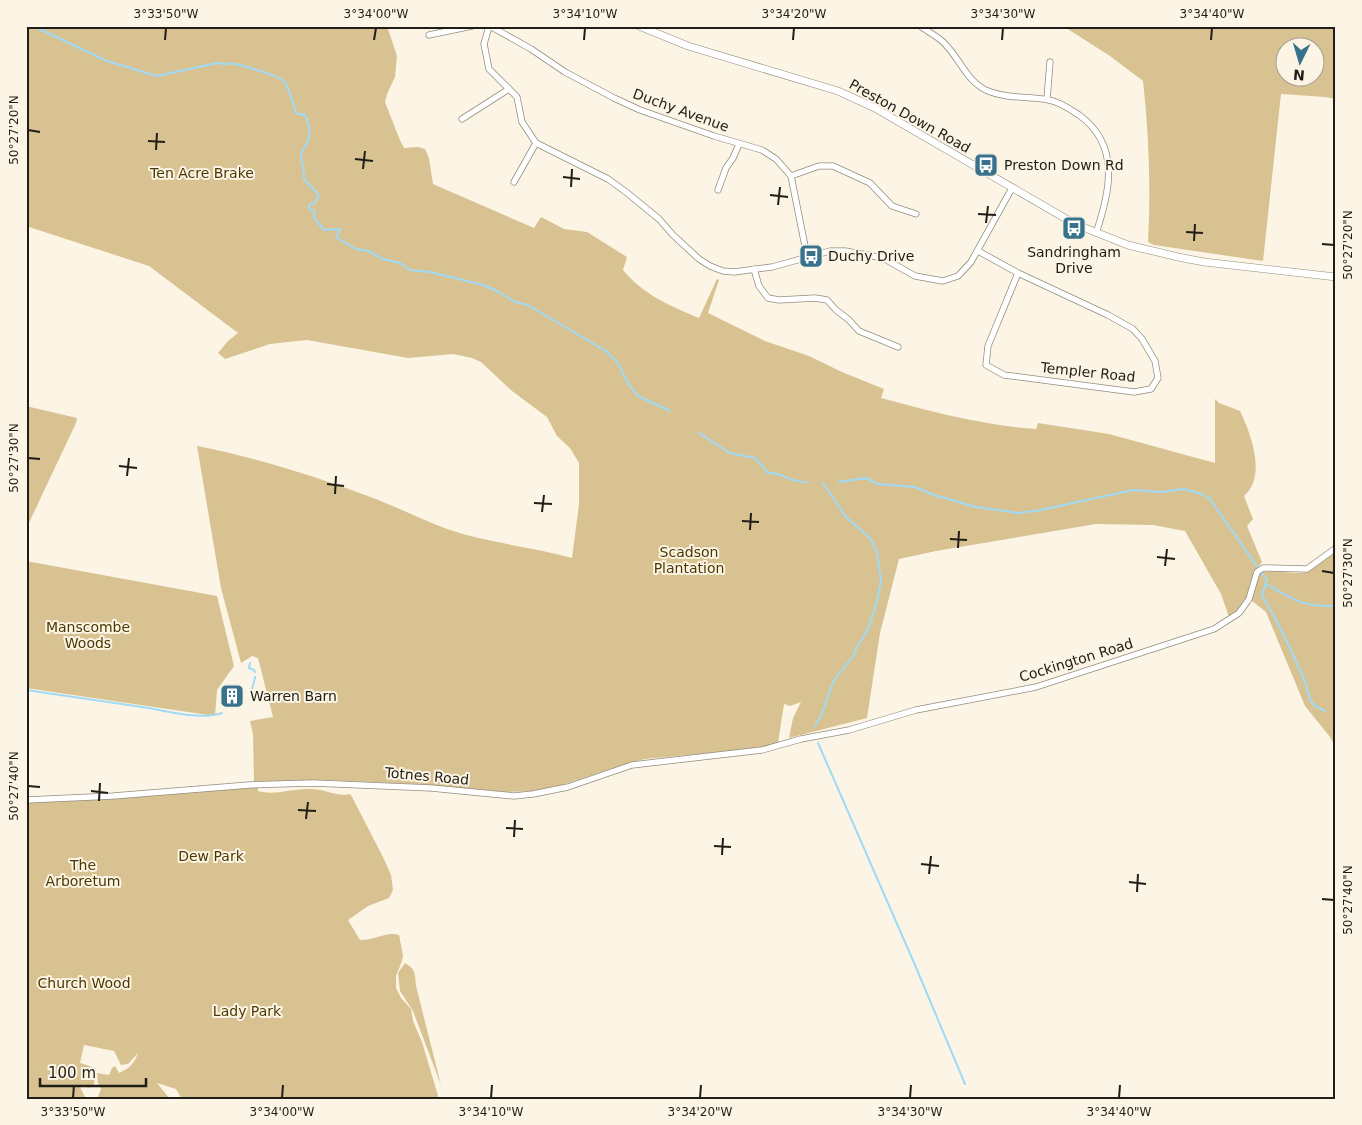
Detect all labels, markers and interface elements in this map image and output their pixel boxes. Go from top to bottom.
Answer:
text: 3°33'50"W [134,7,199,21]
text: 3°34'00"W [344,7,409,21]
text: 3°34'10"W [553,7,618,21]
text: 3°34'20"W [762,7,827,21]
text: 3°34'30"W [971,7,1036,21]
text: 3°34'40"W [1180,7,1245,21]
north arrow [1274,38,1324,88]
text: N [1292,66,1305,83]
street label: Preston Down Road [847,76,973,156]
street label: Duchy Avenue [631,85,731,135]
text: 50°27'20"N [7,95,21,165]
bus stop icon: Preston Down Rd [973,152,999,178]
place label: Preston Down Rd [1004,157,1124,173]
park label: Ten Acre Brake [149,165,254,181]
text: 50°27'20"N [1341,210,1355,280]
bus stop icon: Sandringham Drive [1061,215,1087,241]
bus stop icon: Duchy Drive [798,243,824,269]
place label: Sandringham Drive [1027,244,1121,276]
place label: Duchy Drive [828,248,914,264]
street label: Templer Road [1039,359,1136,385]
text: 50°27'30"N [7,423,21,493]
text: 50°27'30"N [1341,538,1355,608]
park label: Scadson Plantation [654,544,724,576]
park label: Manscombe Woods [46,619,130,651]
street label: Cockington Road [1017,635,1135,685]
building icon: Warren Barn [219,683,245,709]
place label: Warren Barn [250,688,337,704]
text: 50°27'40"N [7,751,21,821]
street label: Totnes Road [383,764,470,788]
park label: Dew Park [178,848,245,864]
park label: The Arboretum [46,857,120,889]
text: 50°27'40"N [1341,865,1355,935]
park label: Church Wood [37,975,131,991]
park label: Lady Park [213,1003,282,1019]
scale bar [40,1055,146,1087]
text: 100 m [48,1064,96,1082]
text: 3°33'50"W [41,1105,106,1119]
text: 3°34'00"W [250,1105,315,1119]
text: 3°34'10"W [459,1105,524,1119]
text: 3°34'20"W [668,1105,733,1119]
text: 3°34'30"W [878,1105,943,1119]
text: 3°34'40"W [1087,1105,1152,1119]

